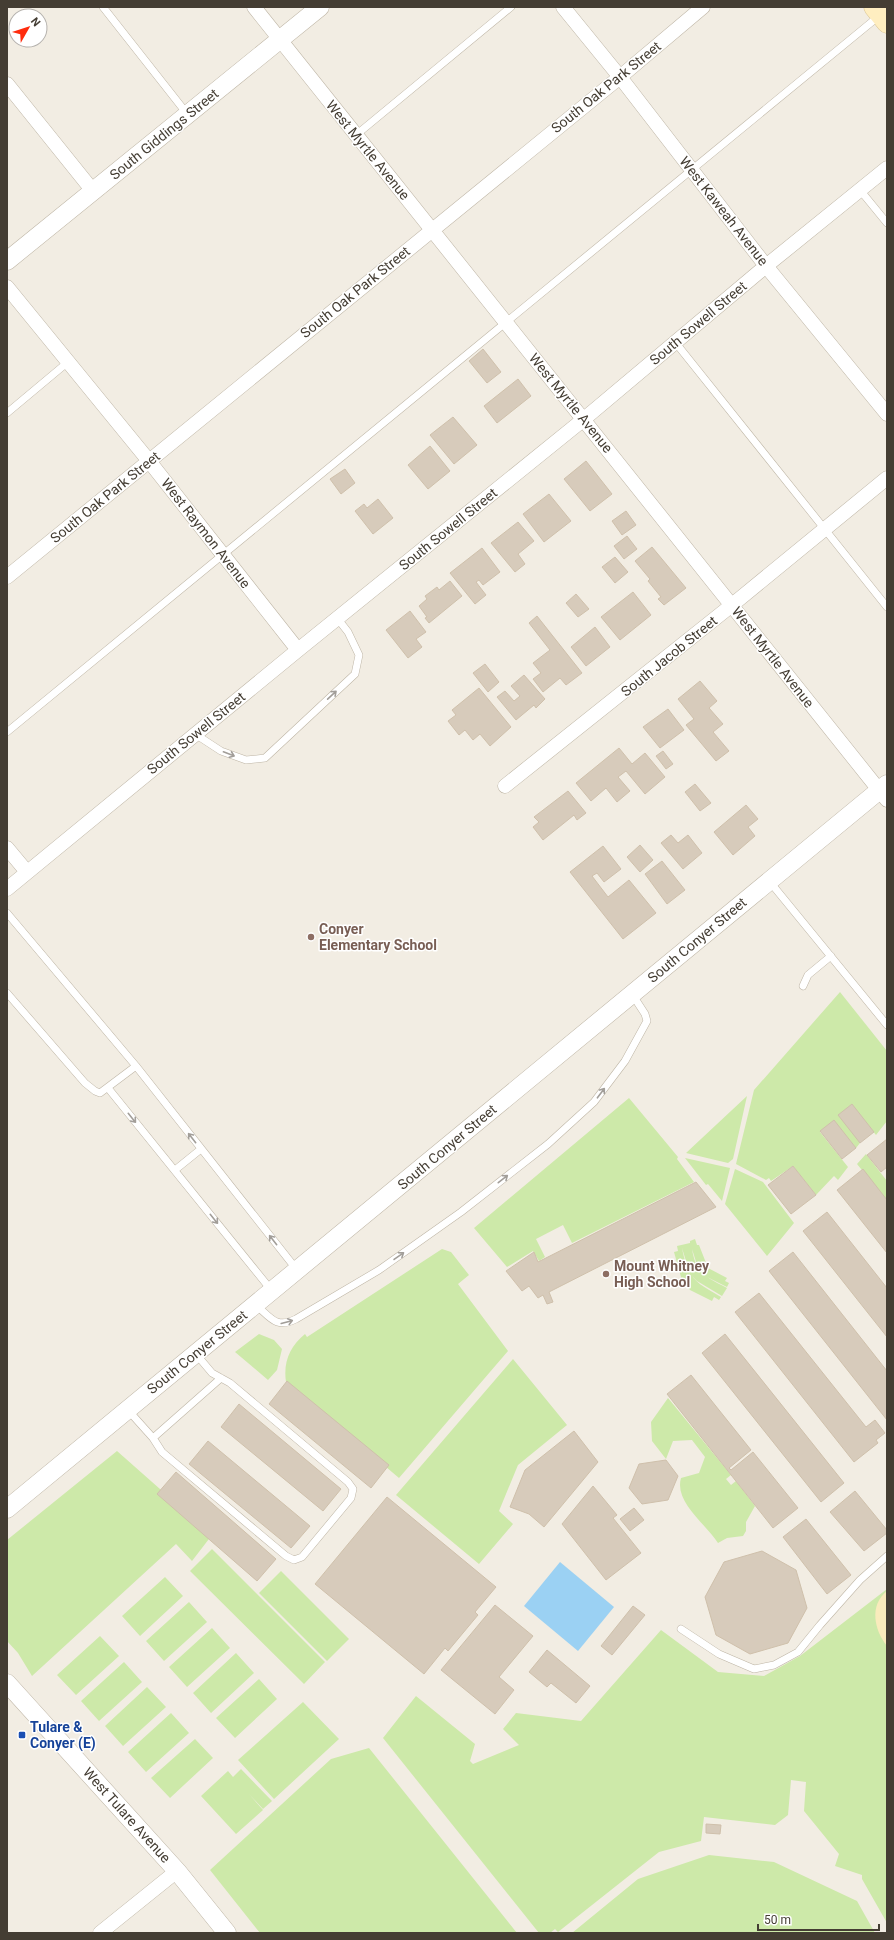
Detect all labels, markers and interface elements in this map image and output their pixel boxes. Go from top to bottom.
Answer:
north arrow [8,8,48,48]
text: N [28,15,43,29]
street label: South Oak Park Street [548,38,664,136]
street label: South Giddings Street [106,85,222,183]
street label: West Myrtle Avenue [323,97,413,203]
street label: West Kaweah Avenue [676,153,772,269]
street label: South Oak Park Street [297,243,413,341]
street label: South Sowell Street [646,278,750,368]
street label: West Myrtle Avenue [526,350,616,456]
street label: South Oak Park Street [47,448,163,546]
street label: West Raymon Avenue [158,475,254,591]
street label: South Sowell Street [396,484,500,573]
street label: West Myrtle Avenue [729,603,817,711]
street label: South Jacob Street [618,612,720,700]
street label: South Sowell Street [144,688,248,777]
one-way arrow [327,691,337,700]
one-way arrow [222,750,234,758]
street label: South Conyer Street [644,894,750,986]
place label: Conyer Elementary School [319,921,437,953]
marker: Conyer Elementary School [306,932,316,942]
one-way arrow [596,1088,605,1099]
street label: South Conyer Street [394,1101,500,1193]
one-way arrow [128,1113,137,1124]
one-way arrow [188,1132,197,1143]
one-way arrow [498,1175,509,1183]
one-way arrow [210,1213,219,1224]
one-way arrow [268,1234,277,1245]
one-way arrow [393,1252,404,1260]
place label: Mount Whitney High School [614,1258,710,1290]
marker: Mount Whitney High School [601,1269,611,1279]
street label: South Conyer Street [144,1307,250,1397]
one-way arrow [281,1318,294,1325]
place label: Tulare & Conyer (E) [30,1719,96,1752]
marker: Tulare & Conyer (E) [17,1730,27,1740]
street label: West Tulare Avenue [80,1764,174,1866]
scale bar [758,1906,879,1932]
text: 50 m [764,1913,791,1927]

